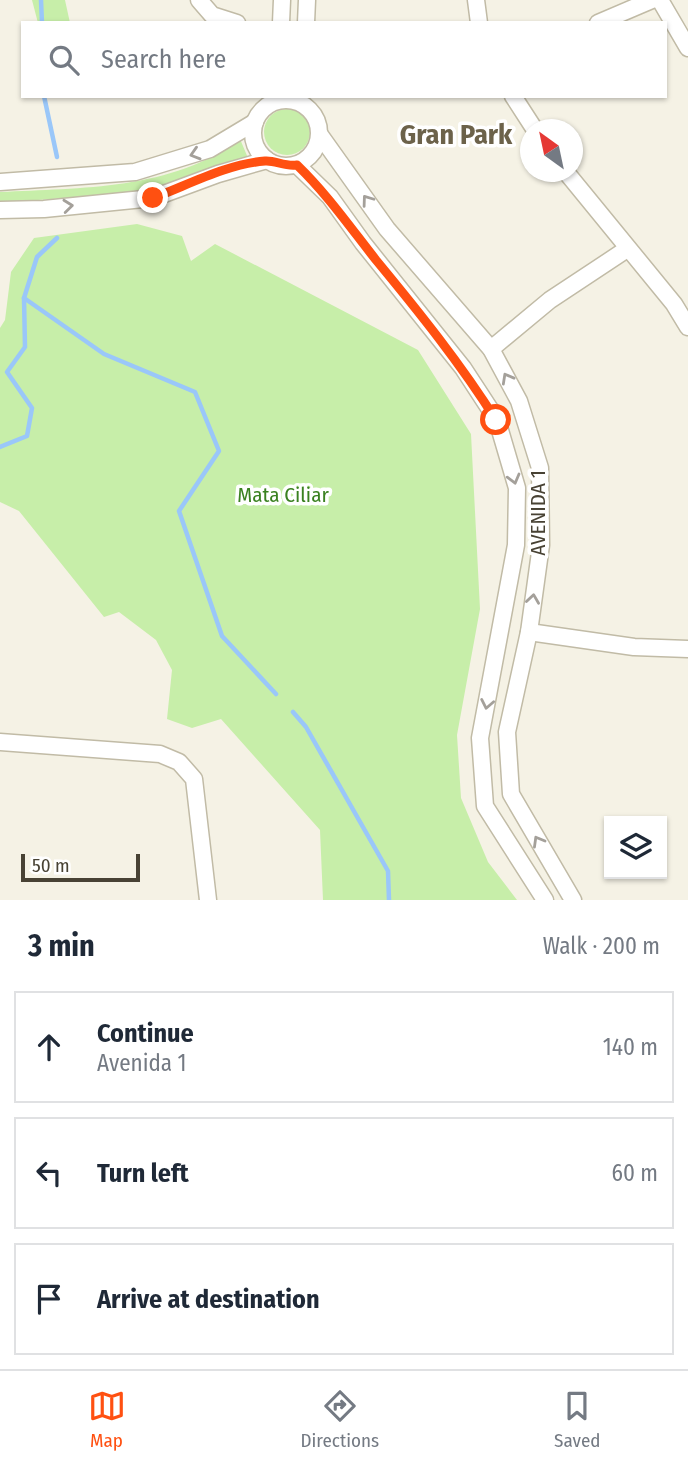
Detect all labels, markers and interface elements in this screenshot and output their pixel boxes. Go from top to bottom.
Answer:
search box [21,21,667,98]
icon: search [45,41,83,79]
text: Search here [101,44,226,75]
district label: Gran Park [400,118,513,151]
north arrow [520,119,583,182]
one-way arrow [189,145,201,160]
route end [137,182,168,213]
one-way arrow [363,195,375,208]
one-way arrow [63,199,74,214]
one-way arrow [502,373,515,386]
route start [480,404,511,435]
street label: AVENIDA 1 [525,470,551,556]
one-way arrow [506,473,520,485]
park label: Mata Ciliar [237,482,329,508]
one-way arrow [526,593,541,605]
one-way arrow [480,698,495,710]
map controls [604,816,667,879]
button: layers [604,816,667,879]
one-way arrow [533,836,546,849]
scale bar [21,851,140,883]
text: 50 m [32,854,70,877]
text: 3 min [28,928,95,964]
text: Walk · 200 m [543,932,660,960]
text: Continue [97,1018,194,1049]
icon: ahead [30,1028,68,1066]
text: 140 m [603,1033,658,1061]
text: Avenida 1 [97,1049,187,1077]
icon: left [30,1154,68,1192]
text: Turn left [97,1158,189,1189]
text: 60 m [612,1159,658,1187]
icon: arrive [30,1280,68,1318]
text: Arrive at destination [97,1284,320,1315]
tab: Map [88,1387,126,1452]
tab: Directions [301,1387,379,1452]
tab: Saved [554,1387,600,1452]

